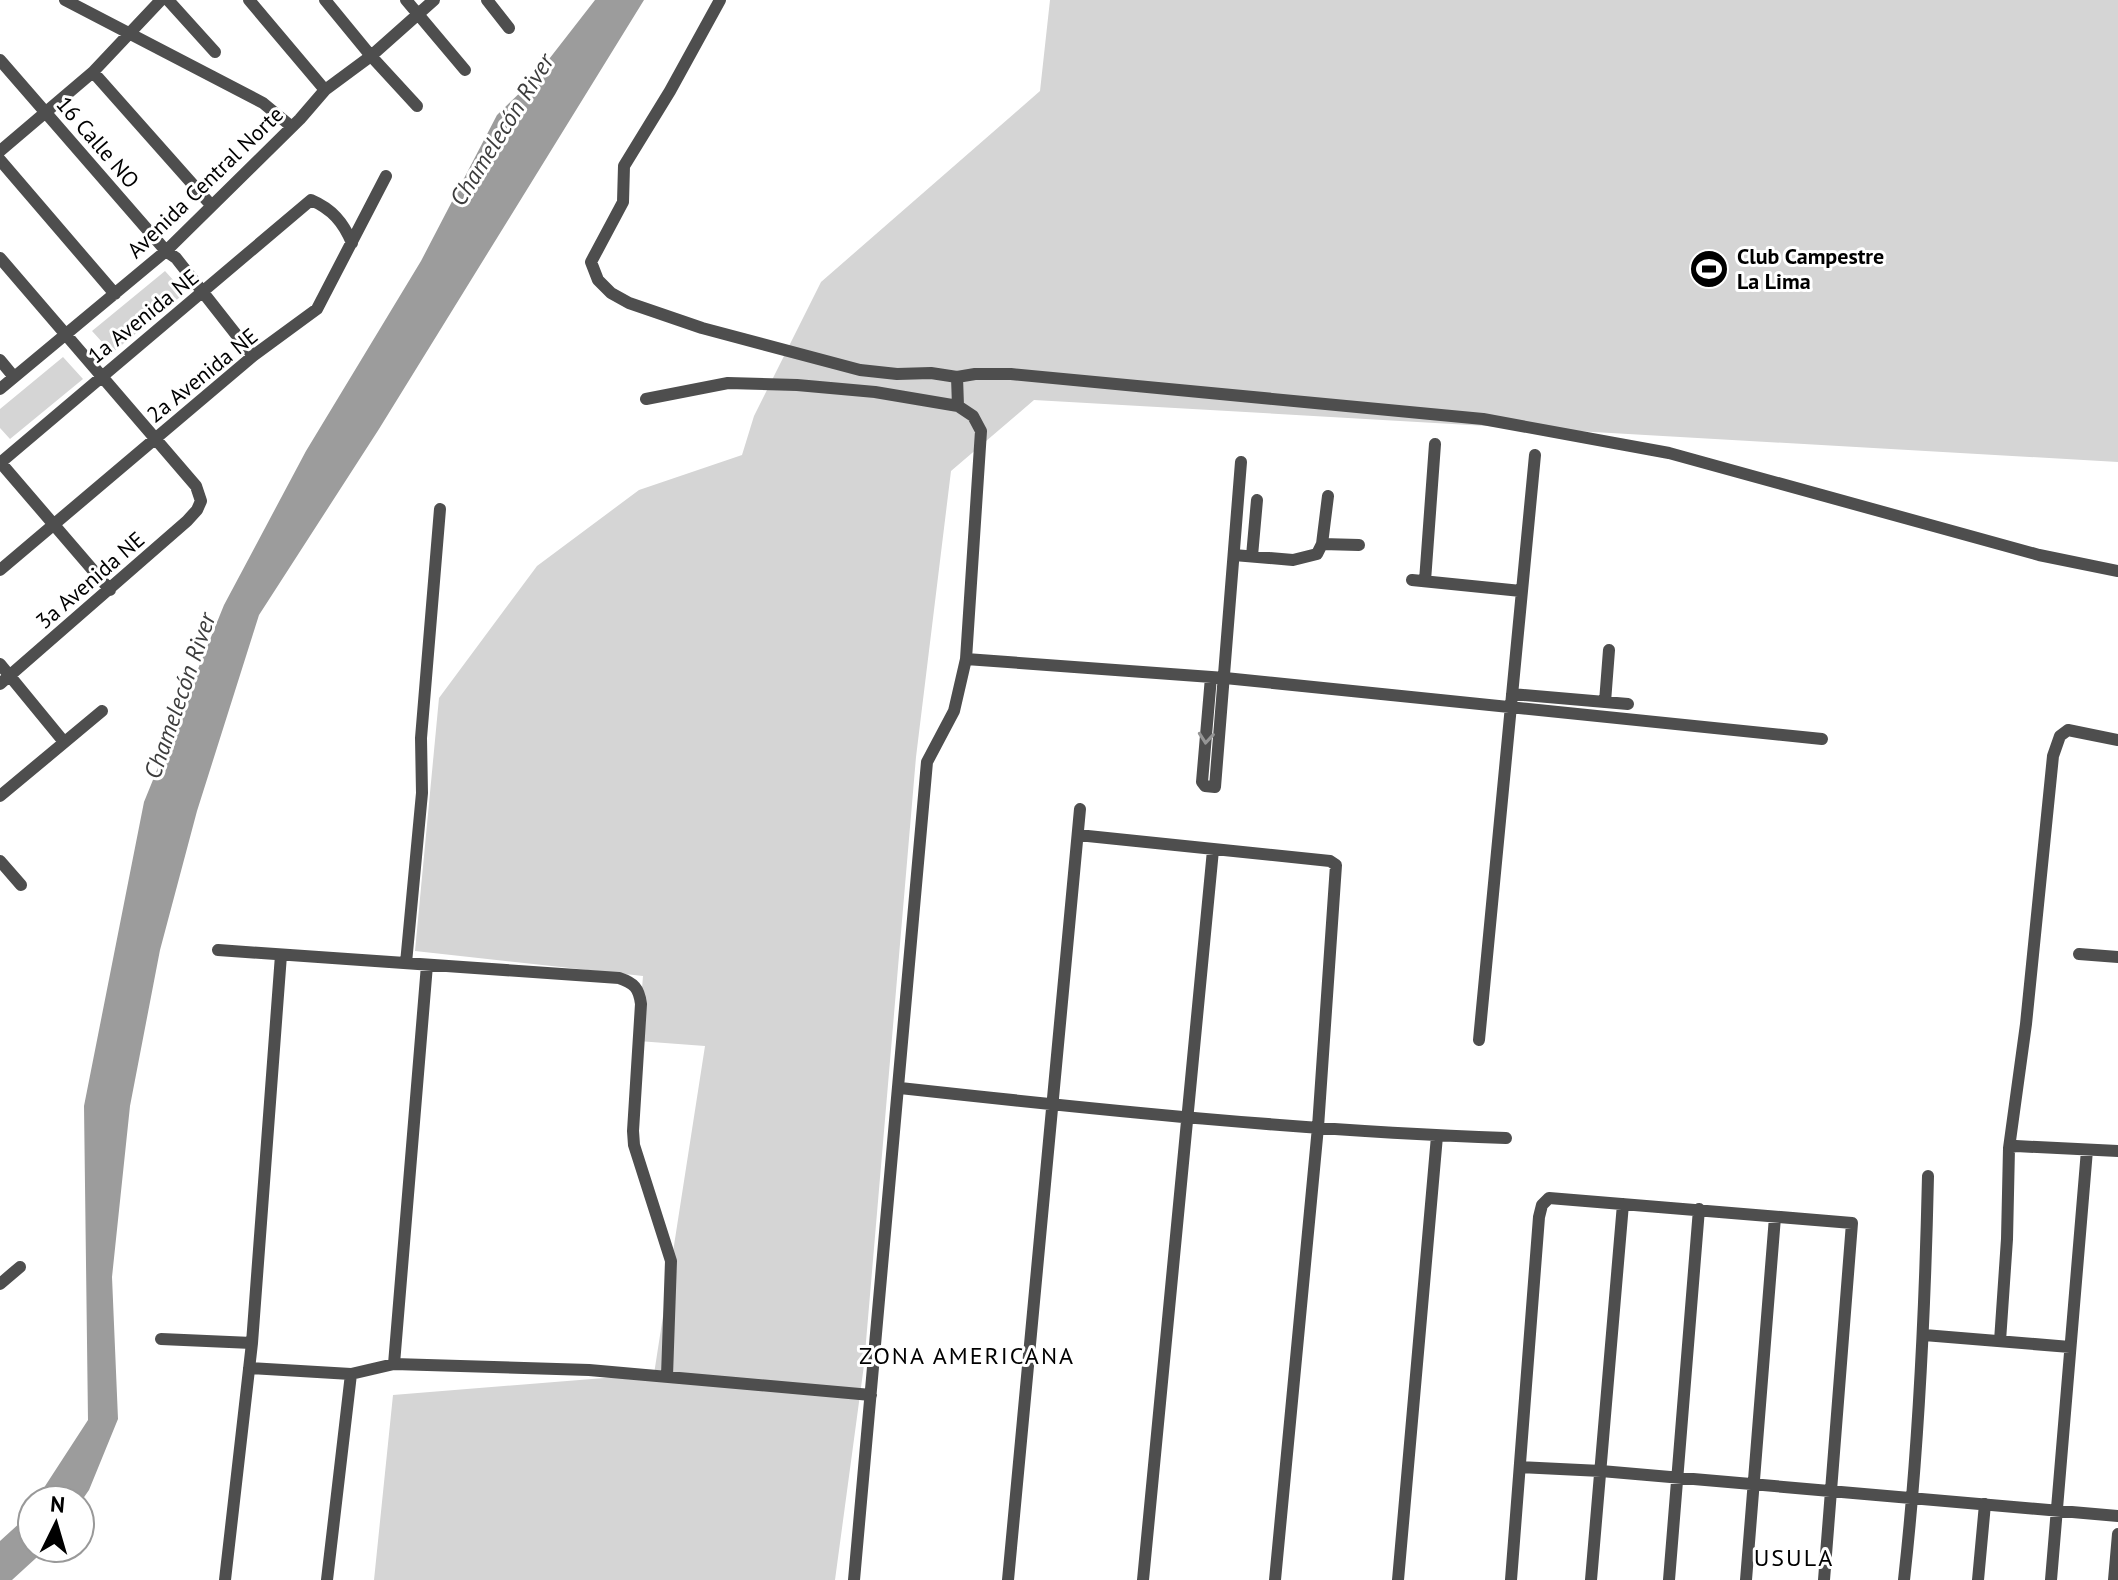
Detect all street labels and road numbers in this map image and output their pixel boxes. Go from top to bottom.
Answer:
street label: 16 Calle NO [50,90,146,194]
street label: Avenida Central Norte [121,100,289,264]
street label: 1a Avenida NE [82,263,204,369]
street label: 2a Avenida NE [141,322,263,428]
street label: 3a Avenida NE [30,525,150,635]

